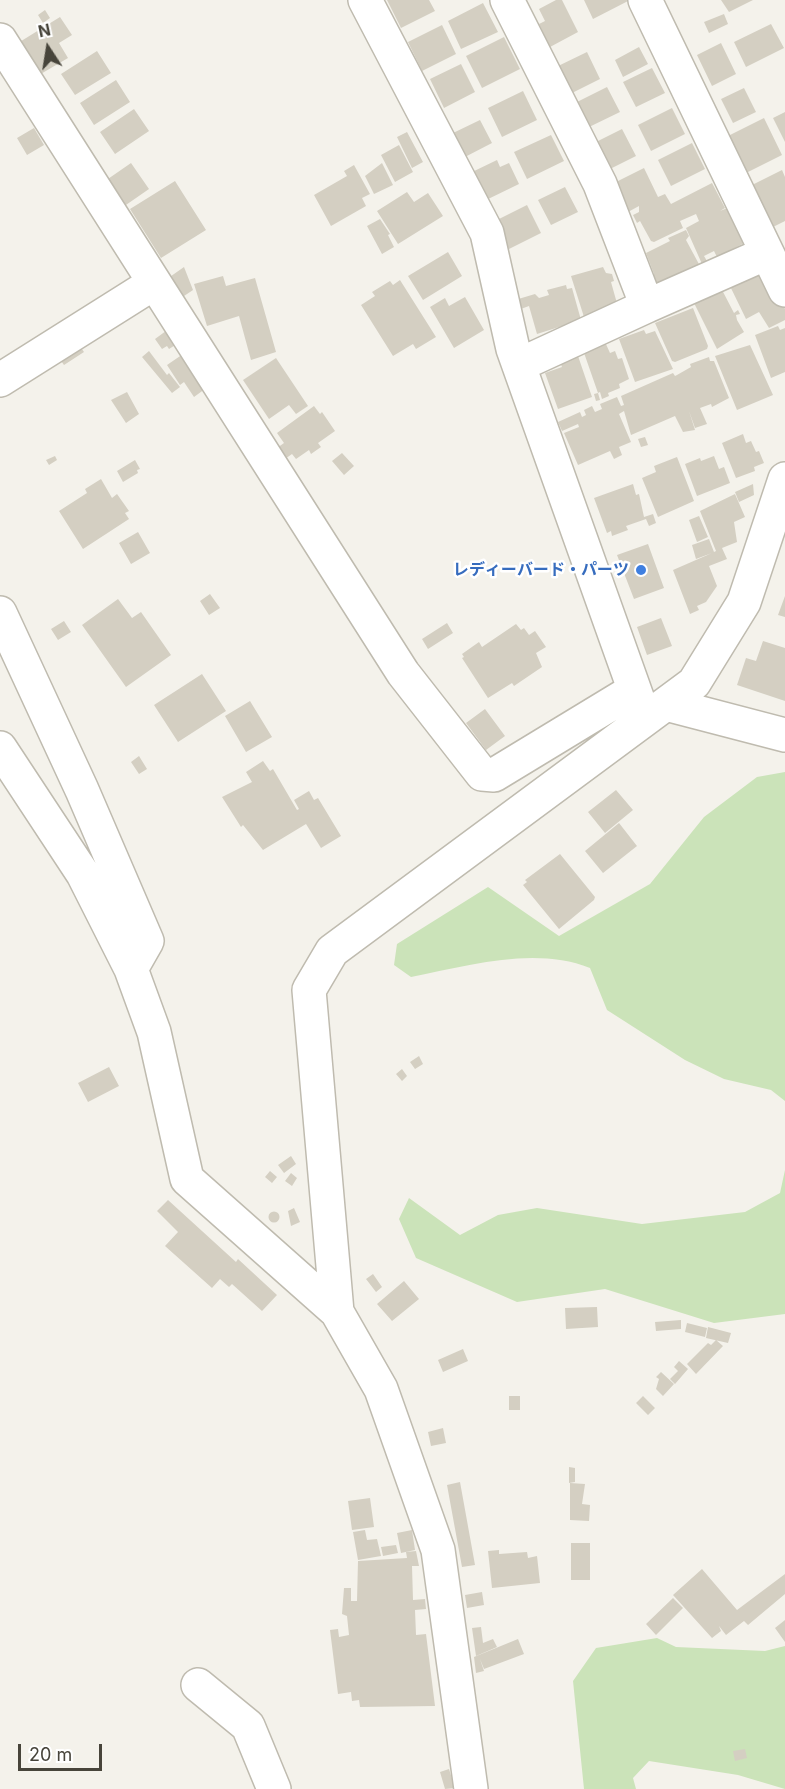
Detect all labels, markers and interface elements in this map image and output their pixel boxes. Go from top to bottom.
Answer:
north arrow [18,18,78,78]
text: N [36,19,52,41]
place label: レディーバード・パーツ [453,560,629,580]
marker: レディーバード・パーツ [634,563,648,577]
scale bar [21,1732,105,1770]
text: 20 m [29,1744,72,1765]

